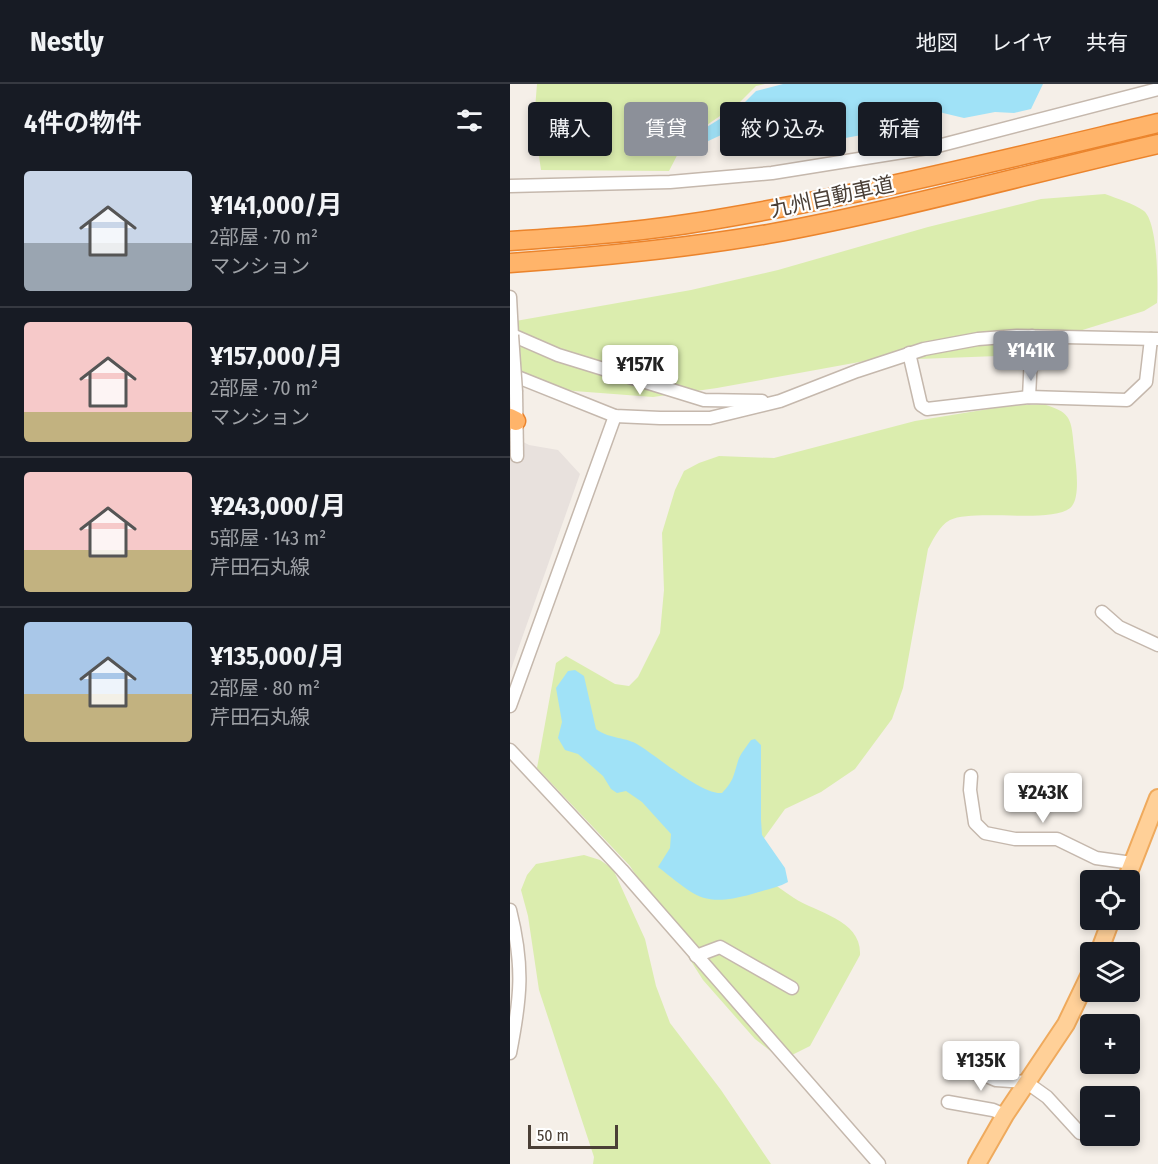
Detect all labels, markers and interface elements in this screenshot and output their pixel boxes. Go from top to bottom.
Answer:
text: Nestly [30,25,104,58]
text: 地図 [916,30,958,56]
text: レイヤ [991,30,1053,56]
text: 共有 [1086,30,1128,56]
chip: 購入 [528,102,612,156]
chip: 賃貸 [624,102,708,156]
chip: 絞り込み [720,102,846,156]
chip: 新着 [858,102,942,156]
icon: filters [453,104,486,137]
text: 4件の物件 [24,108,141,139]
street label: 九州自動車道 [768,171,896,223]
text: ¥141,000/月 [210,190,343,221]
icon: home [72,195,144,267]
text: 2部屋 · 70 m² [210,225,318,249]
text: マンション [210,254,310,278]
pin: ¥141K [989,331,1073,382]
text: ¥141K [1007,338,1055,362]
text: ¥157,000/月 [210,341,343,372]
pin: ¥157K [598,345,682,396]
icon: home [72,346,144,418]
text: ¥157K [616,352,664,376]
text: 2部屋 · 70 m² [210,376,318,400]
text: マンション [210,405,310,429]
text: ¥243,000/月 [210,491,346,522]
icon: home [72,496,144,568]
text: 5部屋 · 143 m² [210,526,326,550]
text: 芹田石丸線 [210,555,310,579]
text: ¥135,000/月 [210,641,345,672]
icon: home [72,646,144,718]
text: 2部屋 · 80 m² [210,676,320,700]
text: 芹田石丸線 [210,705,310,729]
pin: ¥243K [1001,773,1085,824]
text: ¥243K [1018,780,1068,804]
map controls [1080,870,1140,1146]
button: locate [1080,870,1140,930]
button: layers [1080,942,1140,1002]
button: + [1080,1014,1140,1074]
pin: ¥135K [939,1041,1023,1092]
text: ¥135K [956,1048,1006,1072]
button: − [1080,1086,1140,1146]
scale bar [528,1122,618,1150]
text: 50 m [537,1126,569,1145]

